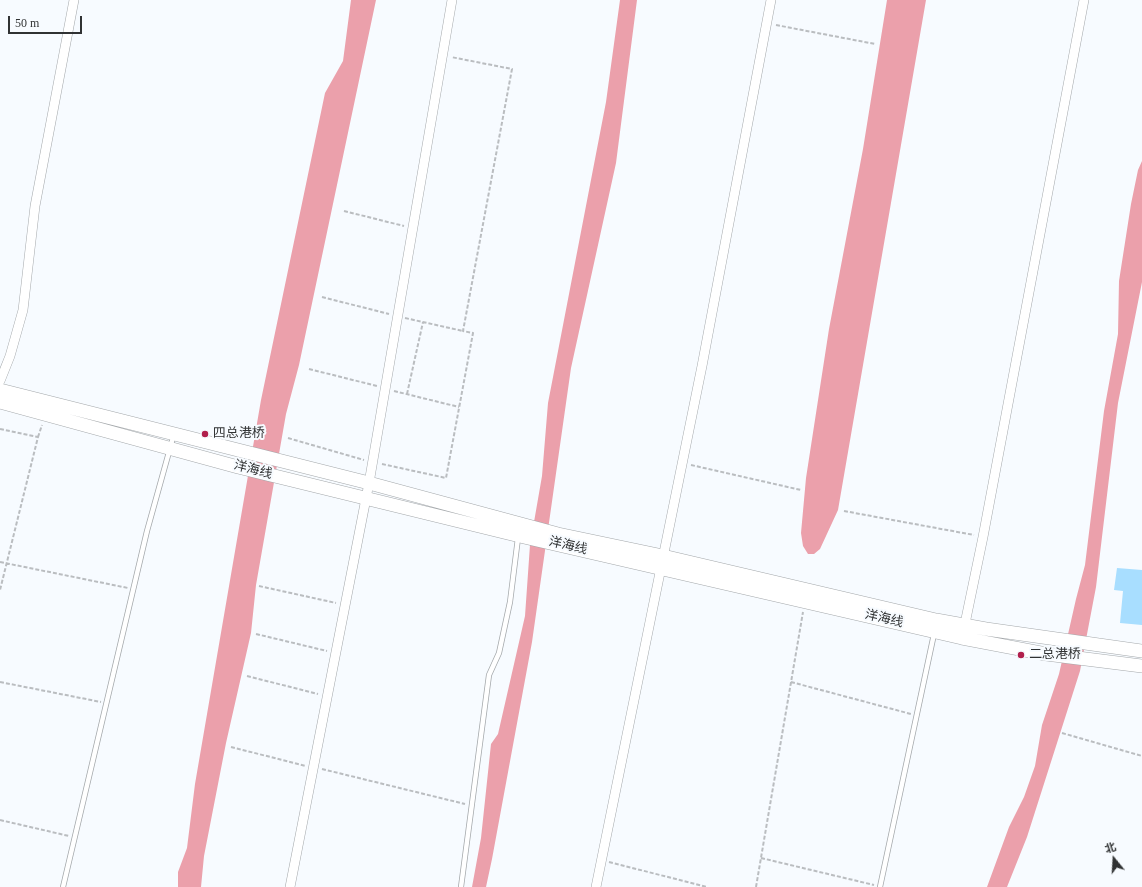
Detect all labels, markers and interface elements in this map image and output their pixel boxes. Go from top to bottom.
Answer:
scale bar [10,8,84,34]
text: 50 m [15,16,39,30]
place label: 四总港桥 [213,426,265,442]
marker: 四总港桥 [200,429,210,439]
street label: 洋海线 [232,458,274,482]
street label: 洋海线 [547,534,589,558]
street label: 洋海线 [863,607,905,631]
place label: 二总港桥 [1029,647,1081,663]
marker: 二总港桥 [1016,650,1026,660]
north arrow [1094,839,1134,879]
text: 北 [1103,840,1117,855]

